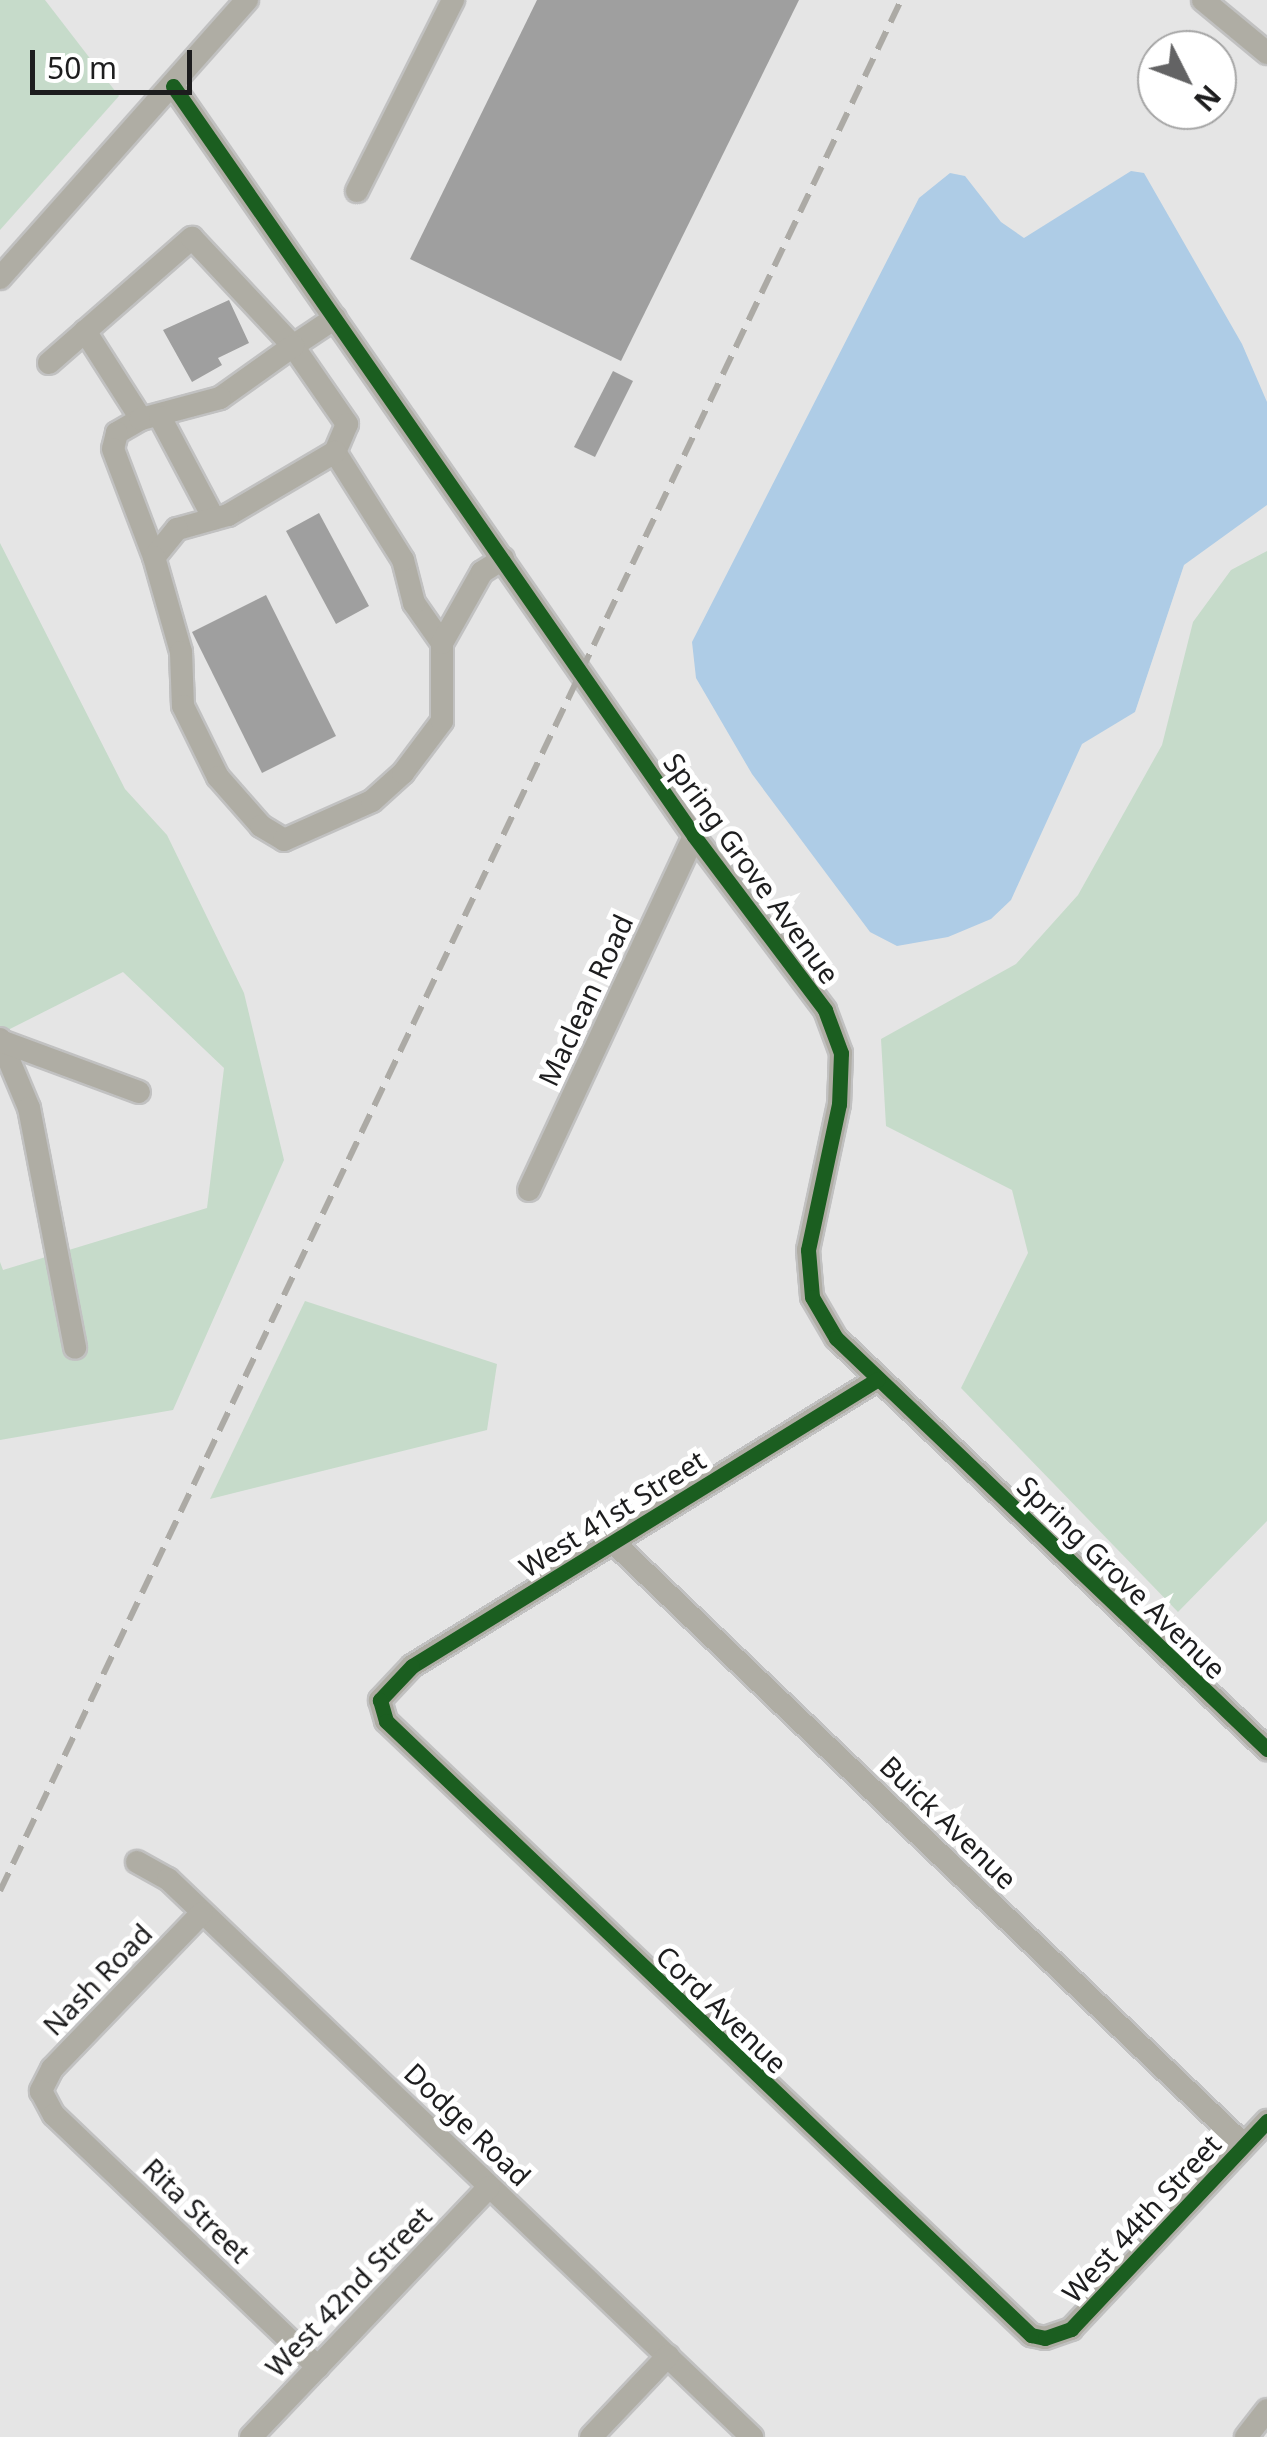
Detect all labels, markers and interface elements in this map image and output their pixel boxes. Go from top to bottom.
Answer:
scale bar [35,30,198,92]
north arrow [1137,30,1237,130]
text: 50 m [47,47,117,88]
text: N [1186,78,1230,120]
street label: Spring Grove Avenue [657,746,847,990]
street label: Maclean Road [531,909,639,1091]
street label: West 41st Street [513,1442,711,1584]
street label: Spring Grove Avenue [1011,1469,1233,1685]
street label: Buick Avenue [874,1749,1024,1895]
street label: Nash Road [36,1916,158,2042]
street label: Cord Avenue [650,1938,794,2080]
street label: Dodge Road [398,2056,538,2192]
street label: West 44th Street [1055,2127,1227,2309]
street label: Rita Street [136,2151,258,2269]
street label: West 42nd Street [258,2199,438,2383]

